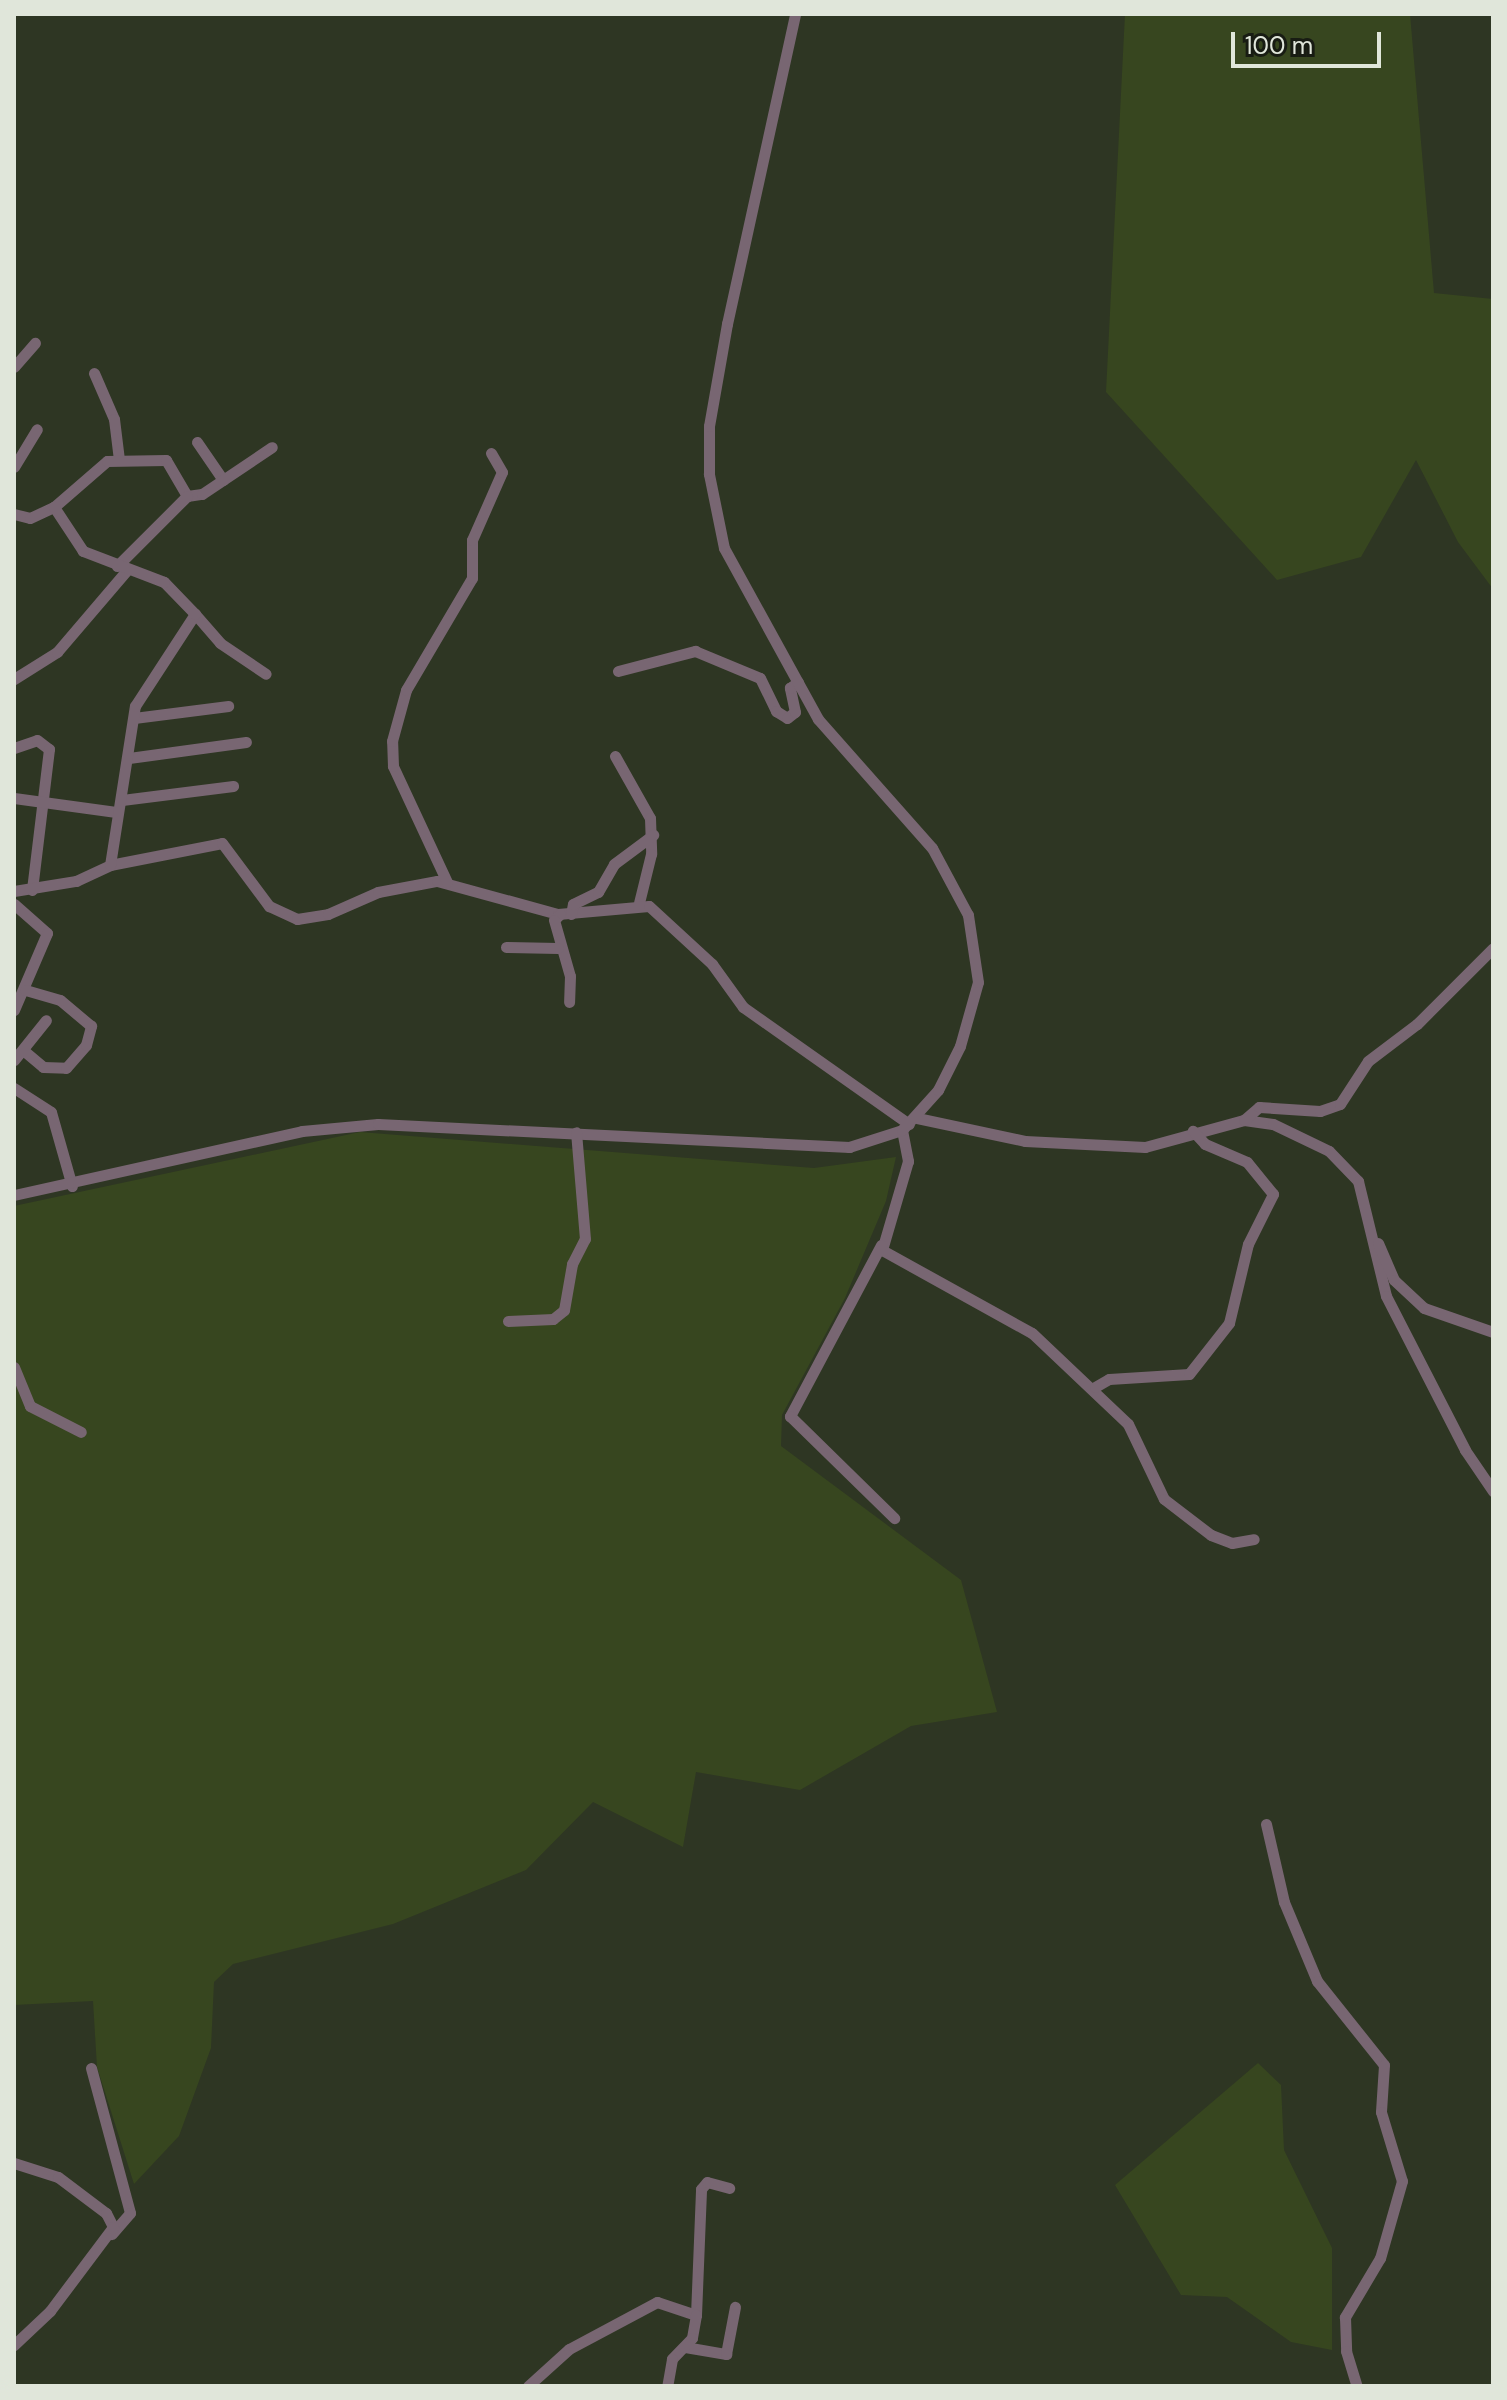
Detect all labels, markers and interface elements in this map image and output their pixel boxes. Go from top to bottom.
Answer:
scale bar [1235,16,1385,66]
text: 100 m [1245,30,1313,61]

